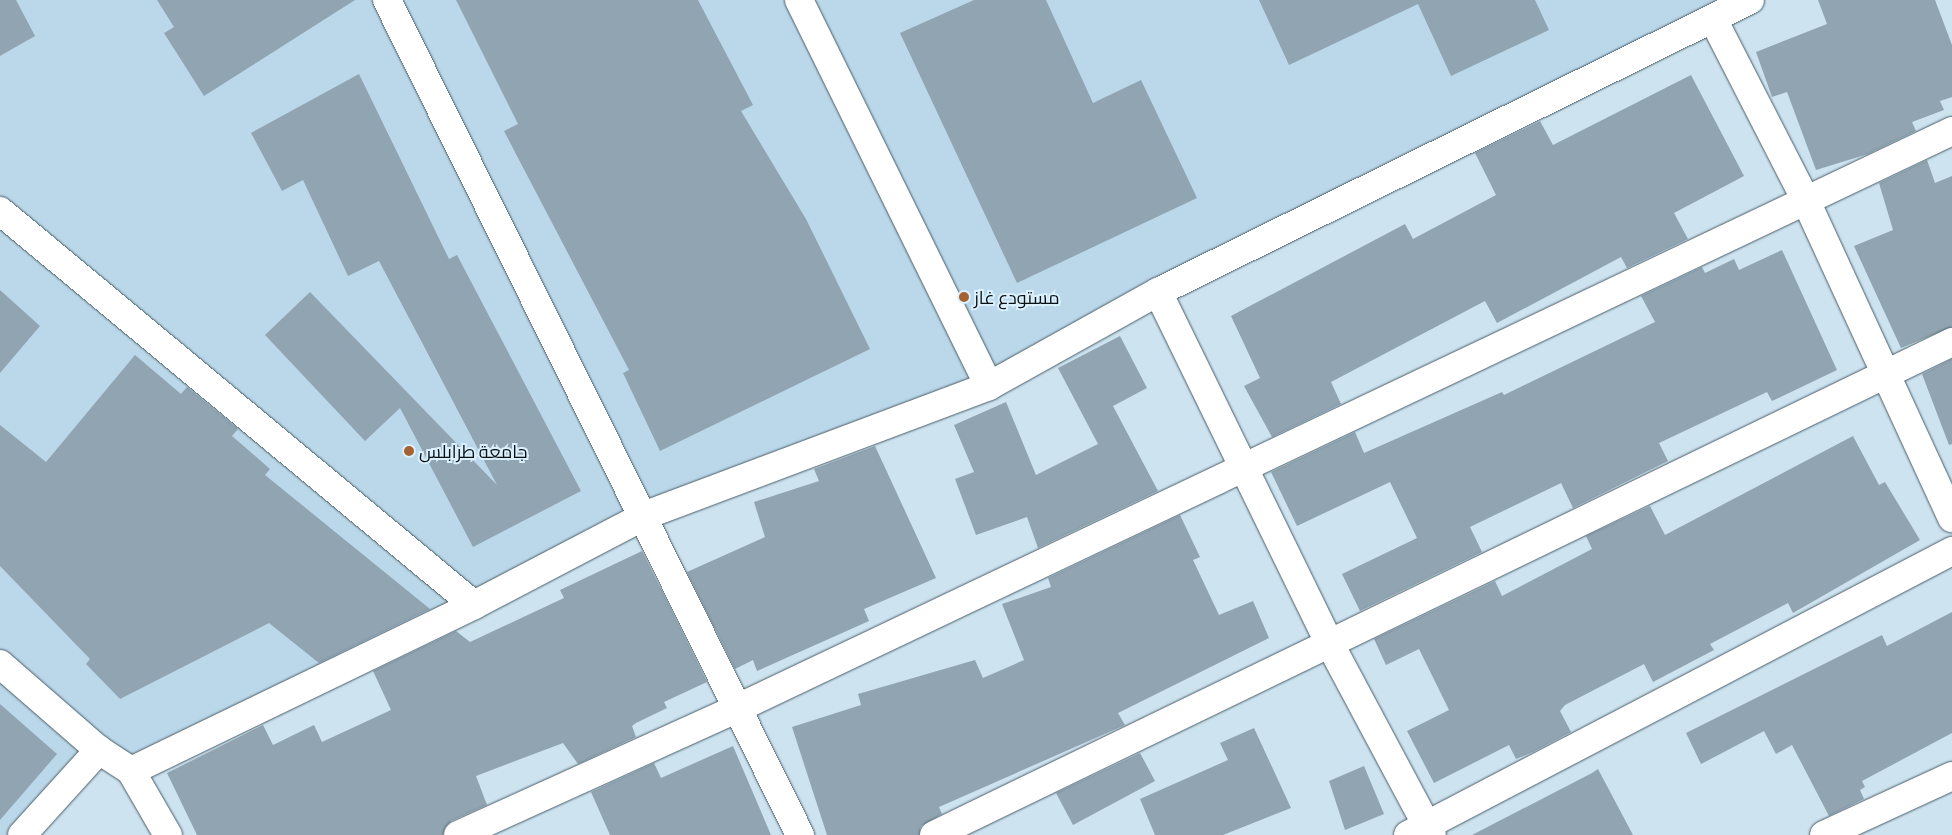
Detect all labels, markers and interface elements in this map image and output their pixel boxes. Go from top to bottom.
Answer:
place label: مستودع غاز [974,286,1060,308]
marker: مستودع غاز [958,291,970,303]
place label: جامعة طرابلس [419,440,528,462]
marker: جامعة طرابلس [403,445,415,457]

